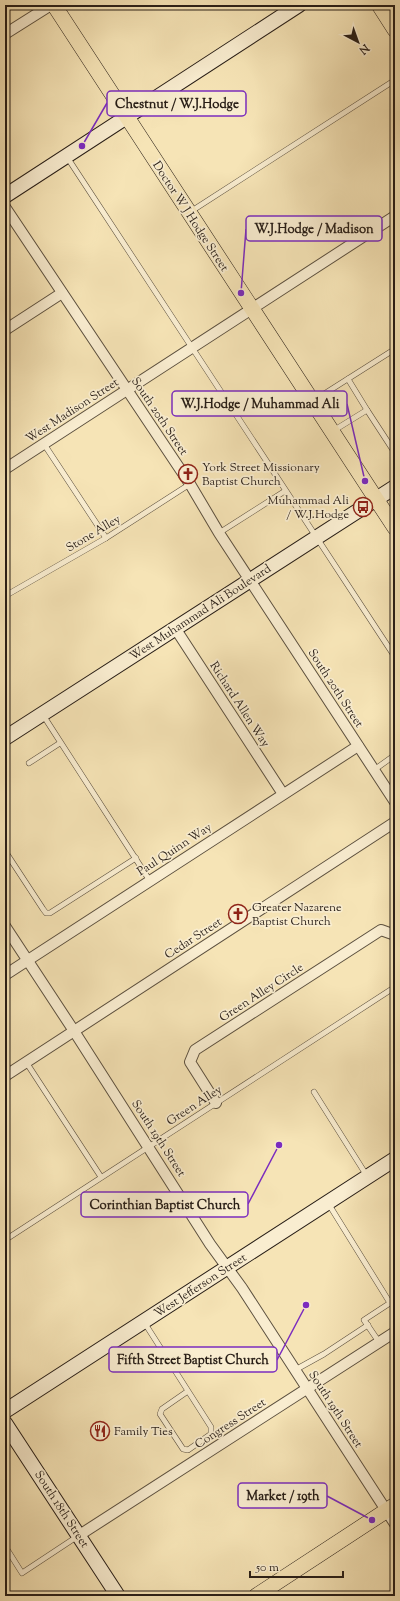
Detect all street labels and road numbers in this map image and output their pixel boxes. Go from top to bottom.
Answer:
street label: Doctor W J Hodge Street [148,158,233,275]
street label: West Madison Street [23,374,123,448]
street label: South 20th Street [126,374,192,459]
street label: Stone Alley [63,511,124,557]
street label: West Muhammad Ali Boulevard [126,560,275,666]
street label: South 20th Street [303,646,367,732]
street label: Richard Allen Way [205,658,274,751]
street label: Paul Quinn Way [134,819,215,881]
street label: Cedar Street [161,914,226,964]
street label: Green Alley Circle [216,959,307,1027]
street label: Green Alley [163,1081,226,1131]
street label: South 19th Street [126,1096,190,1181]
street label: West Jefferson Street [151,1249,250,1323]
street label: South 19th Street [303,1367,367,1452]
street label: Congress Street [191,1394,270,1454]
street label: South 18th Street [29,1467,93,1552]

